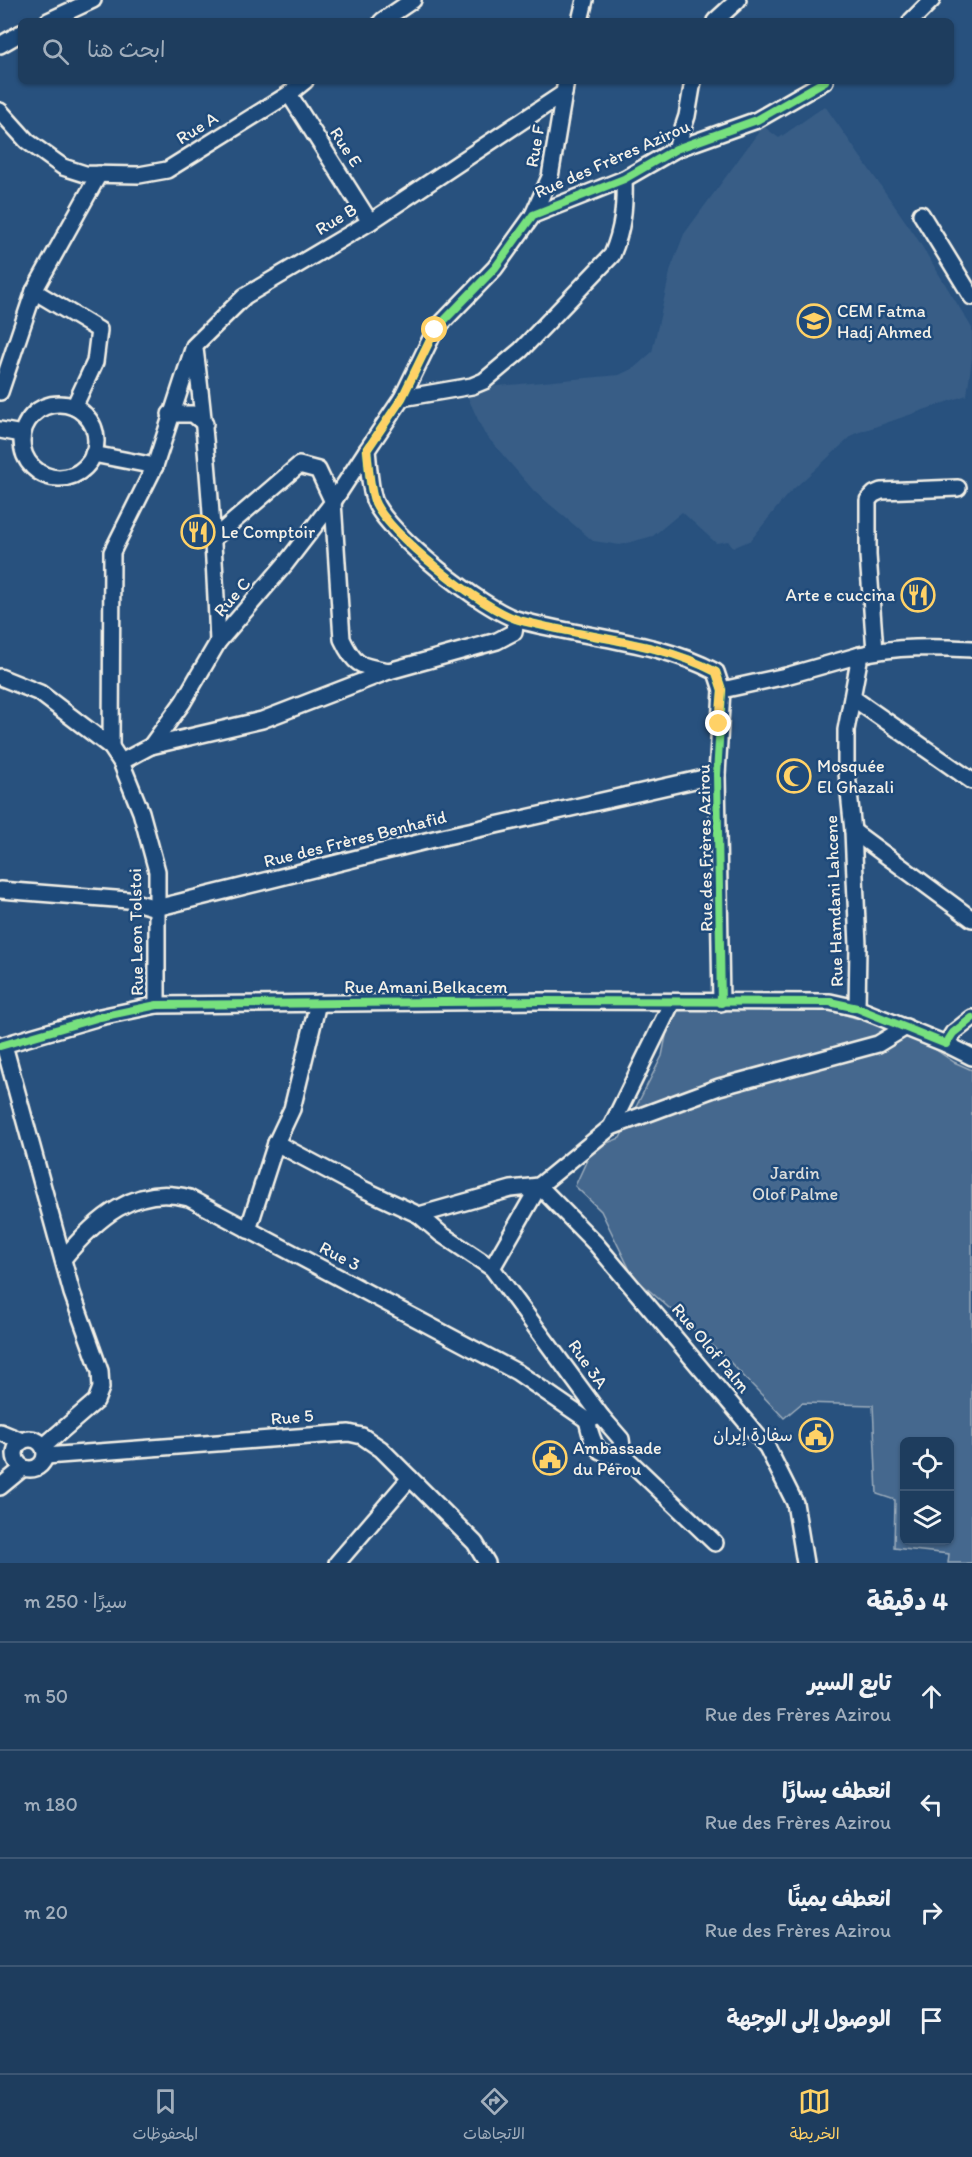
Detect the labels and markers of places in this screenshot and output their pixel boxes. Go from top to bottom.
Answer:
place label: CEM Fatma Hadj Ahmed [837,300,932,343]
school or university icon: CEM Fatma Hadj Ahmed [796,303,832,339]
restaurant icon: Le Comptoir [180,514,216,550]
place label: Le Comptoir [221,521,316,543]
restaurant icon: Arte e cuccina [900,577,936,613]
place label: Arte e cuccina [786,584,895,606]
place label: Mosquée El Ghazali [817,755,894,798]
mosque icon: Mosquée El Ghazali [776,758,812,794]
public building icon: سفارة إيران [798,1417,834,1453]
place label: سفارة إيران [713,1424,793,1446]
place label: Ambassade du Pérou [573,1437,662,1480]
public building icon: Ambassade du Pérou [532,1440,568,1476]

